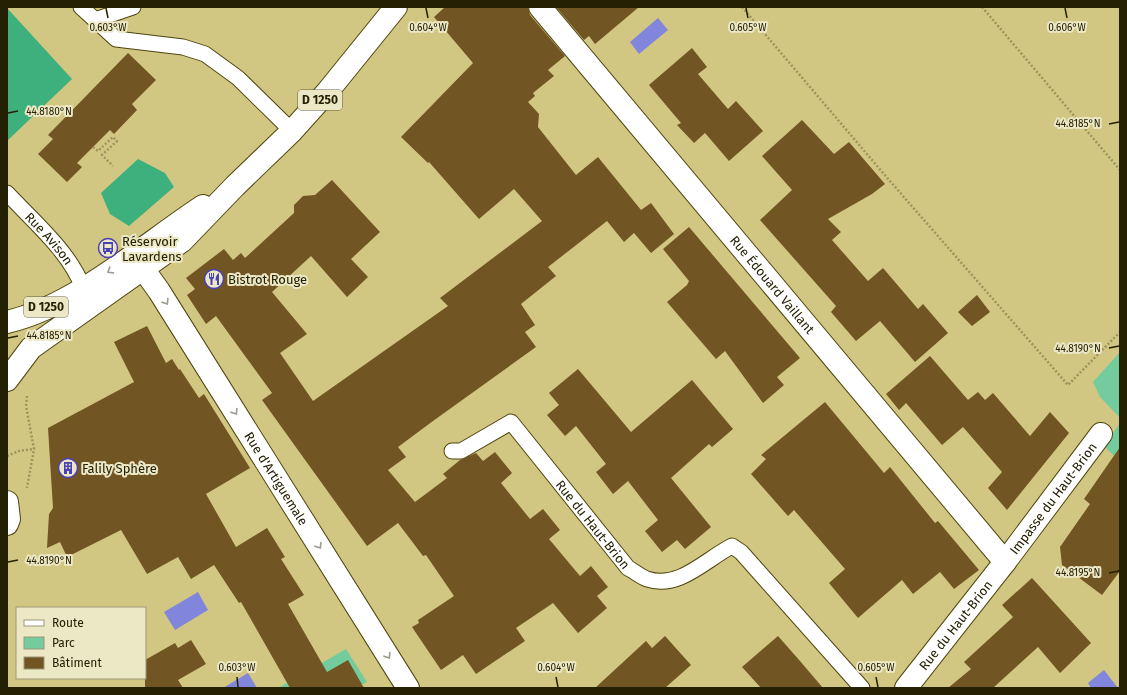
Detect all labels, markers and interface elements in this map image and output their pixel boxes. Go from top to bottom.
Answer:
text: 0.603°W [89,22,127,34]
text: 0.604°W [409,22,448,34]
text: 0.605°W [729,22,767,34]
text: 0.606°W [1048,22,1086,34]
road number: D 1250 [298,90,342,110]
text: 44.8180°N [26,106,72,118]
text: 44.8185°N [1055,118,1101,130]
street label: Rue Avison [22,209,76,267]
street label: Rue Édouard Vaillant [727,233,818,337]
place label: Réservoir Lavardens [122,234,182,264]
bus stop icon: Réservoir Lavardens [97,237,119,259]
one-way arrow [107,266,114,274]
restaurant icon: Bistrot Rouge [203,268,225,290]
place label: Bistrot Rouge [228,272,307,287]
road number: D 1250 [24,297,68,317]
one-way arrow [161,298,168,305]
text: 44.8185°N [26,330,72,342]
text: 44.8190°N [1055,343,1101,355]
one-way arrow [230,408,237,415]
street label: Rue d'Artiguemale [242,429,311,528]
street label: Impasse du Haut-Brion [1006,439,1100,557]
building icon: Falily Sphère [57,457,79,479]
place label: Falily Sphère [82,461,157,476]
street label: Rue du Haut-Brion [553,477,633,572]
one-way arrow [314,542,322,549]
text: 44.8190°N [26,555,72,567]
text: 44.8195°N [1056,567,1100,579]
street label: Rue du Haut-Brion [916,577,995,673]
legend [16,607,146,679]
text: Route [52,616,84,630]
text: Parc [52,636,75,650]
one-way arrow [383,652,391,659]
text: Bâtiment [52,656,102,670]
text: 0.603°W [218,662,256,674]
text: 0.604°W [537,662,576,674]
text: 0.605°W [857,662,895,674]

